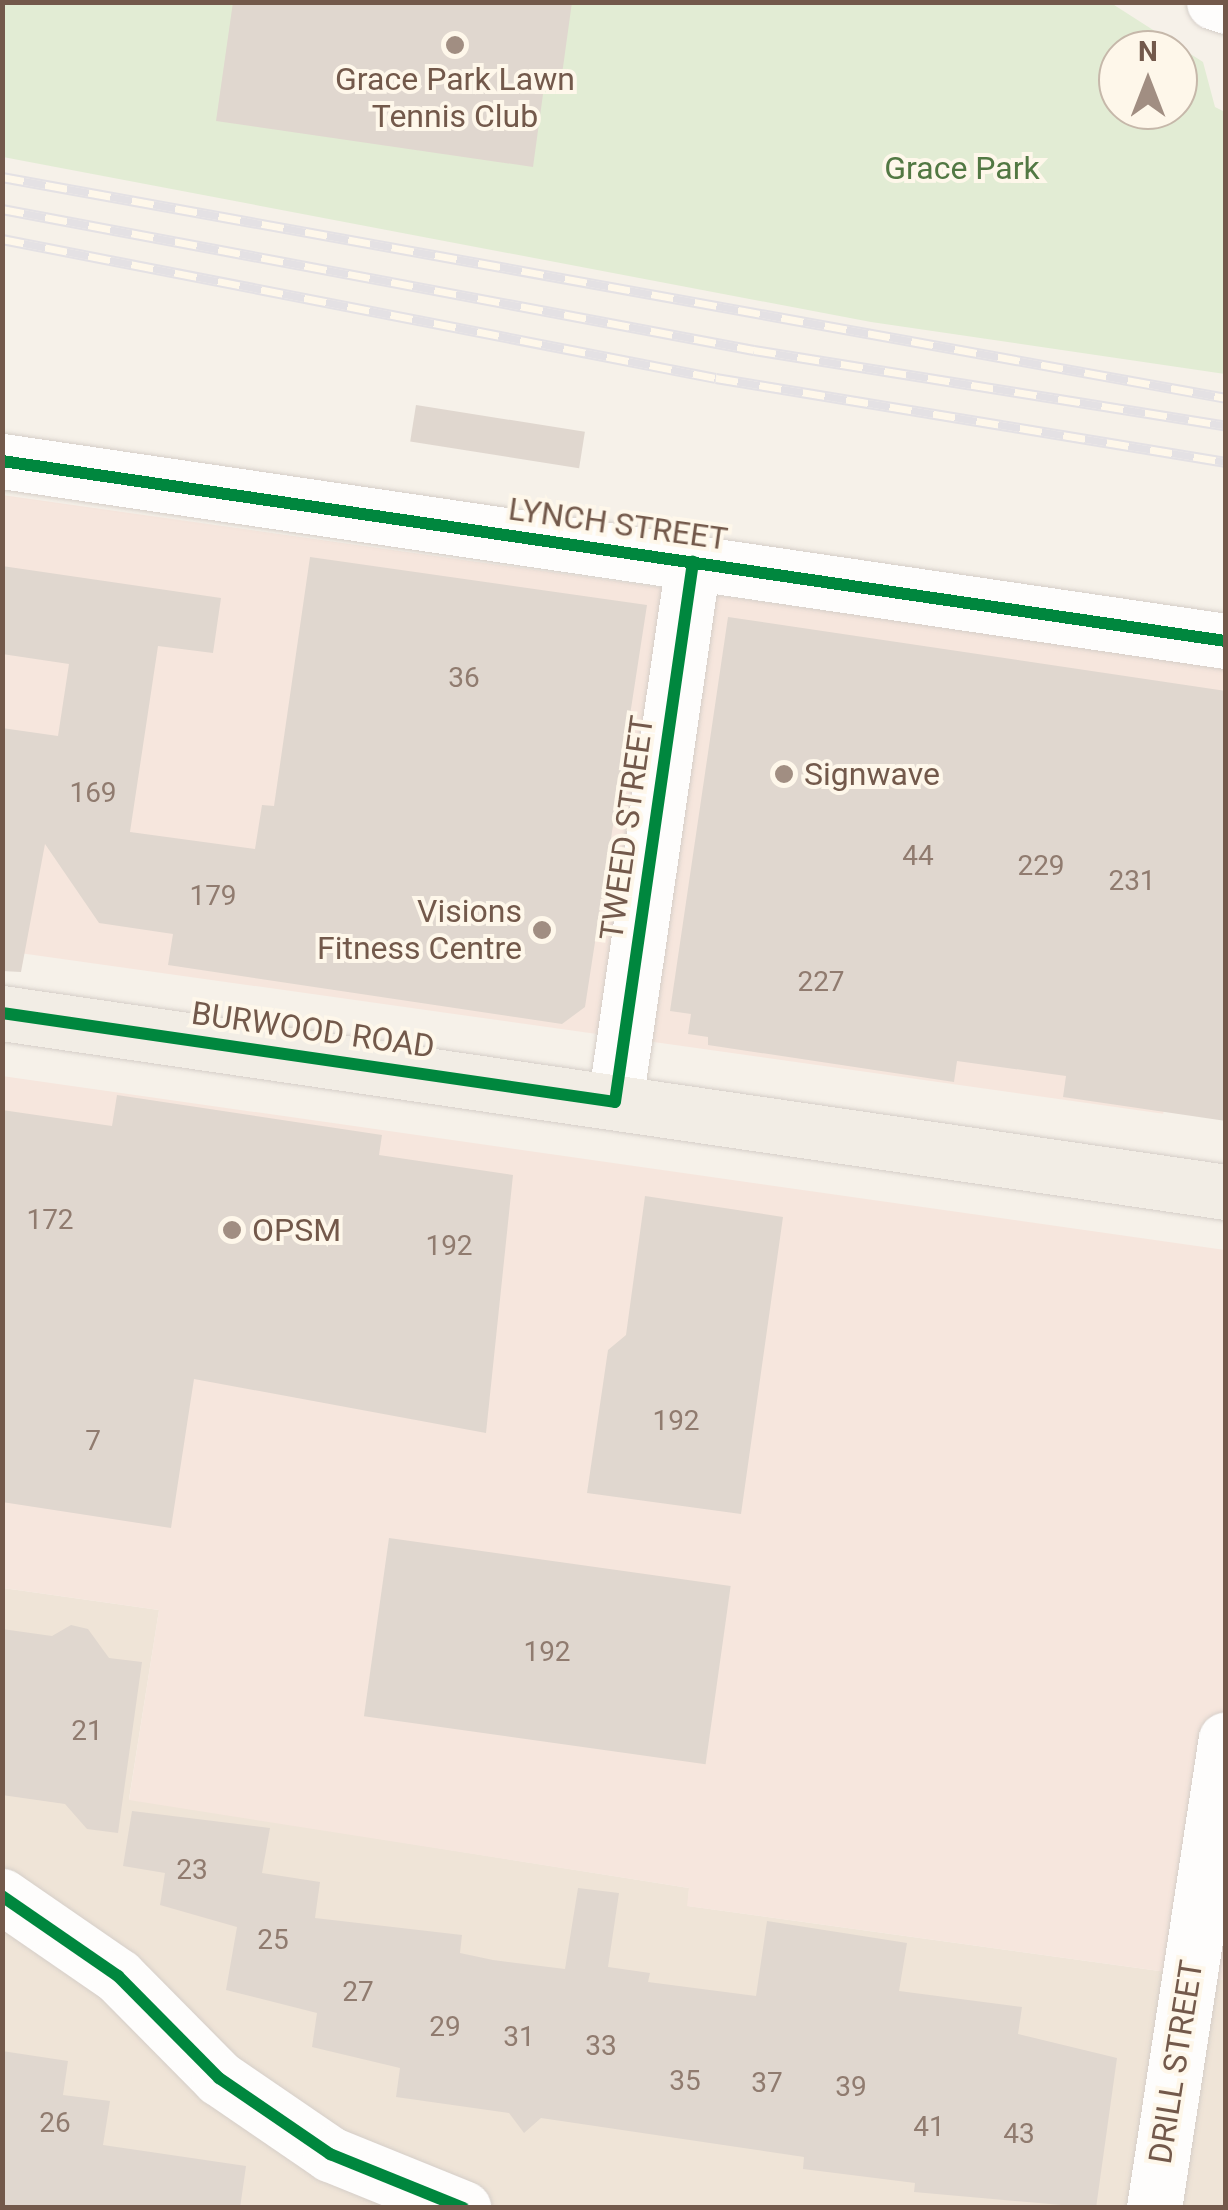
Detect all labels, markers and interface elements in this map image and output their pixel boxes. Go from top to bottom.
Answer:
north arrow [1098,30,1198,130]
marker: Grace Park Lawn Tennis Club [444,34,466,56]
text: N [1138,35,1158,68]
place label: Grace Park Lawn Tennis Club [335,61,575,136]
park label: Grace Park [884,149,1040,187]
street label: LYNCH STREET [506,490,730,558]
house number: 36 [448,661,480,695]
street label: TWEED STREET [592,713,662,943]
place label: Signwave [804,755,940,793]
marker: Signwave [773,763,795,785]
house number: 169 [69,776,117,810]
house number: 44 [902,839,934,873]
house number: 229 [1017,849,1065,883]
house number: 231 [1108,864,1156,898]
house number: 179 [189,879,237,913]
place label: Visions Fitness Centre [317,893,522,968]
marker: Visions Fitness Centre [531,919,553,941]
house number: 227 [797,965,845,999]
street label: BURWOOD ROAD [189,994,437,1066]
house number: 172 [26,1203,74,1237]
place label: OPSM [252,1211,341,1249]
marker: OPSM [221,1219,243,1241]
house number: 192 [425,1229,473,1263]
house number: 192 [652,1404,700,1438]
house number: 7 [85,1424,101,1458]
house number: 192 [523,1635,571,1669]
house number: 21 [71,1714,103,1748]
house number: 23 [176,1853,208,1887]
house number: 25 [257,1923,289,1957]
street label: DRILL STREET [1141,1958,1211,2166]
house number: 27 [342,1975,374,2009]
house number: 29 [429,2010,461,2044]
house number: 31 [503,2020,535,2054]
house number: 33 [585,2029,617,2063]
house number: 35 [669,2064,701,2098]
house number: 37 [751,2066,783,2100]
house number: 39 [835,2070,867,2104]
house number: 26 [39,2106,71,2140]
house number: 41 [913,2110,945,2144]
house number: 43 [1003,2117,1035,2151]

